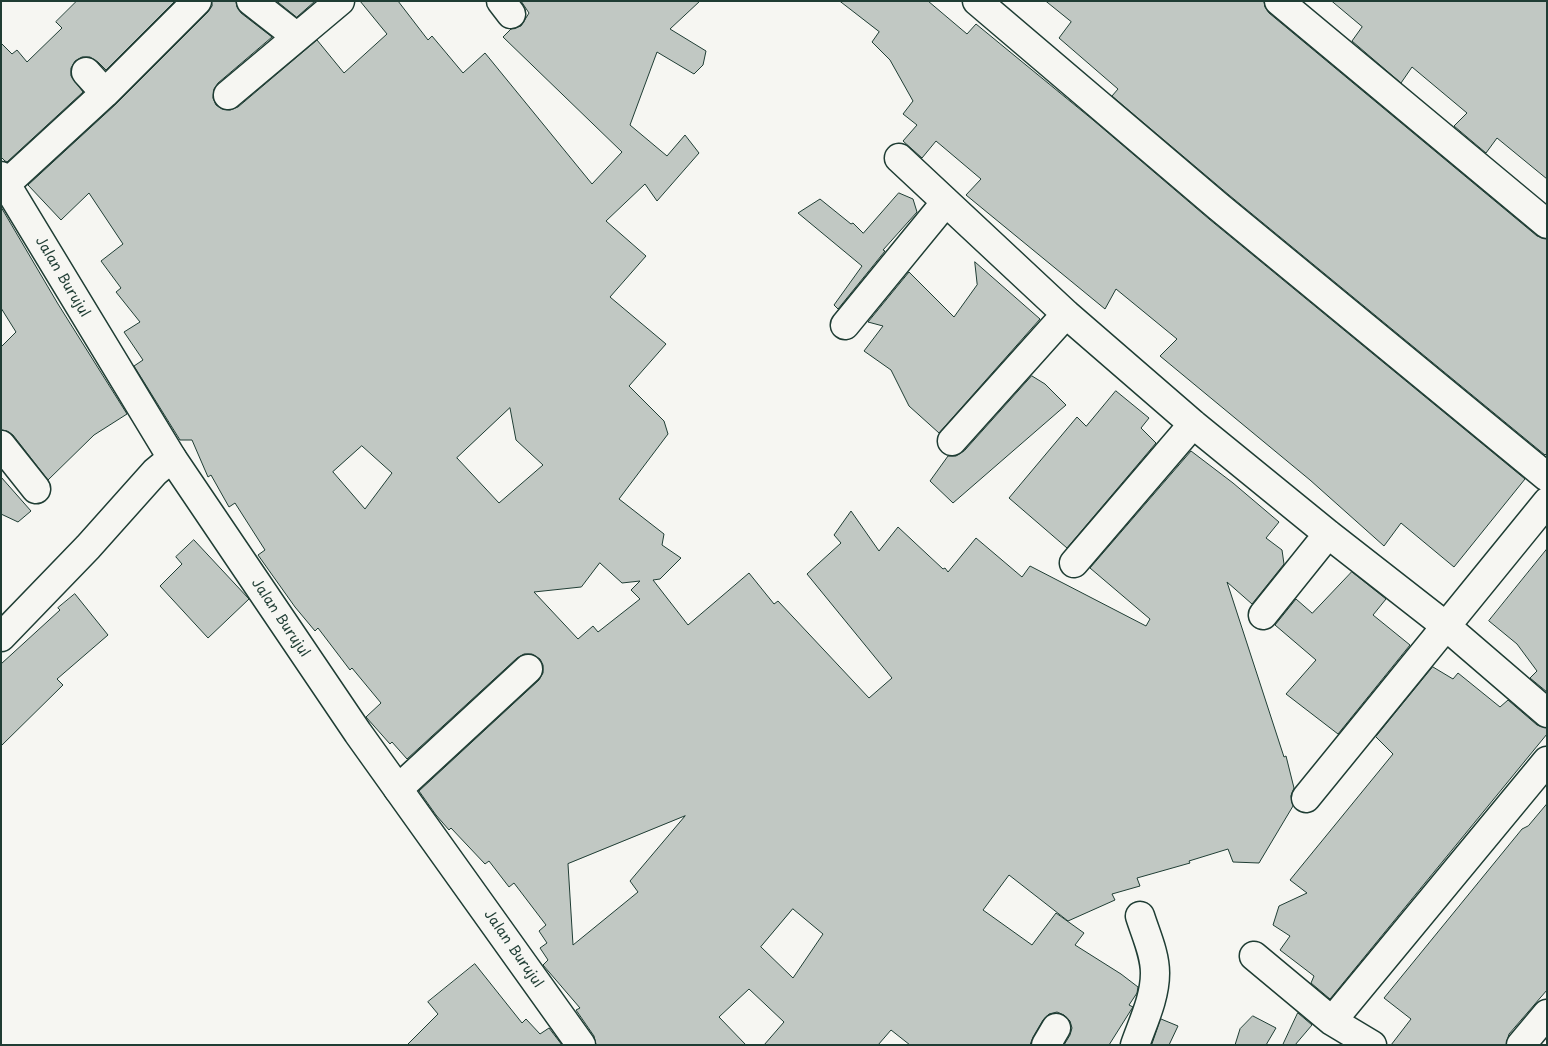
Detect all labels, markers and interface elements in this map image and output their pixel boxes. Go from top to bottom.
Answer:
street label: Jalan Burujul [31,234,93,320]
street label: Jalan Burujul [248,575,312,661]
street label: Jalan Burujul [480,907,546,991]

